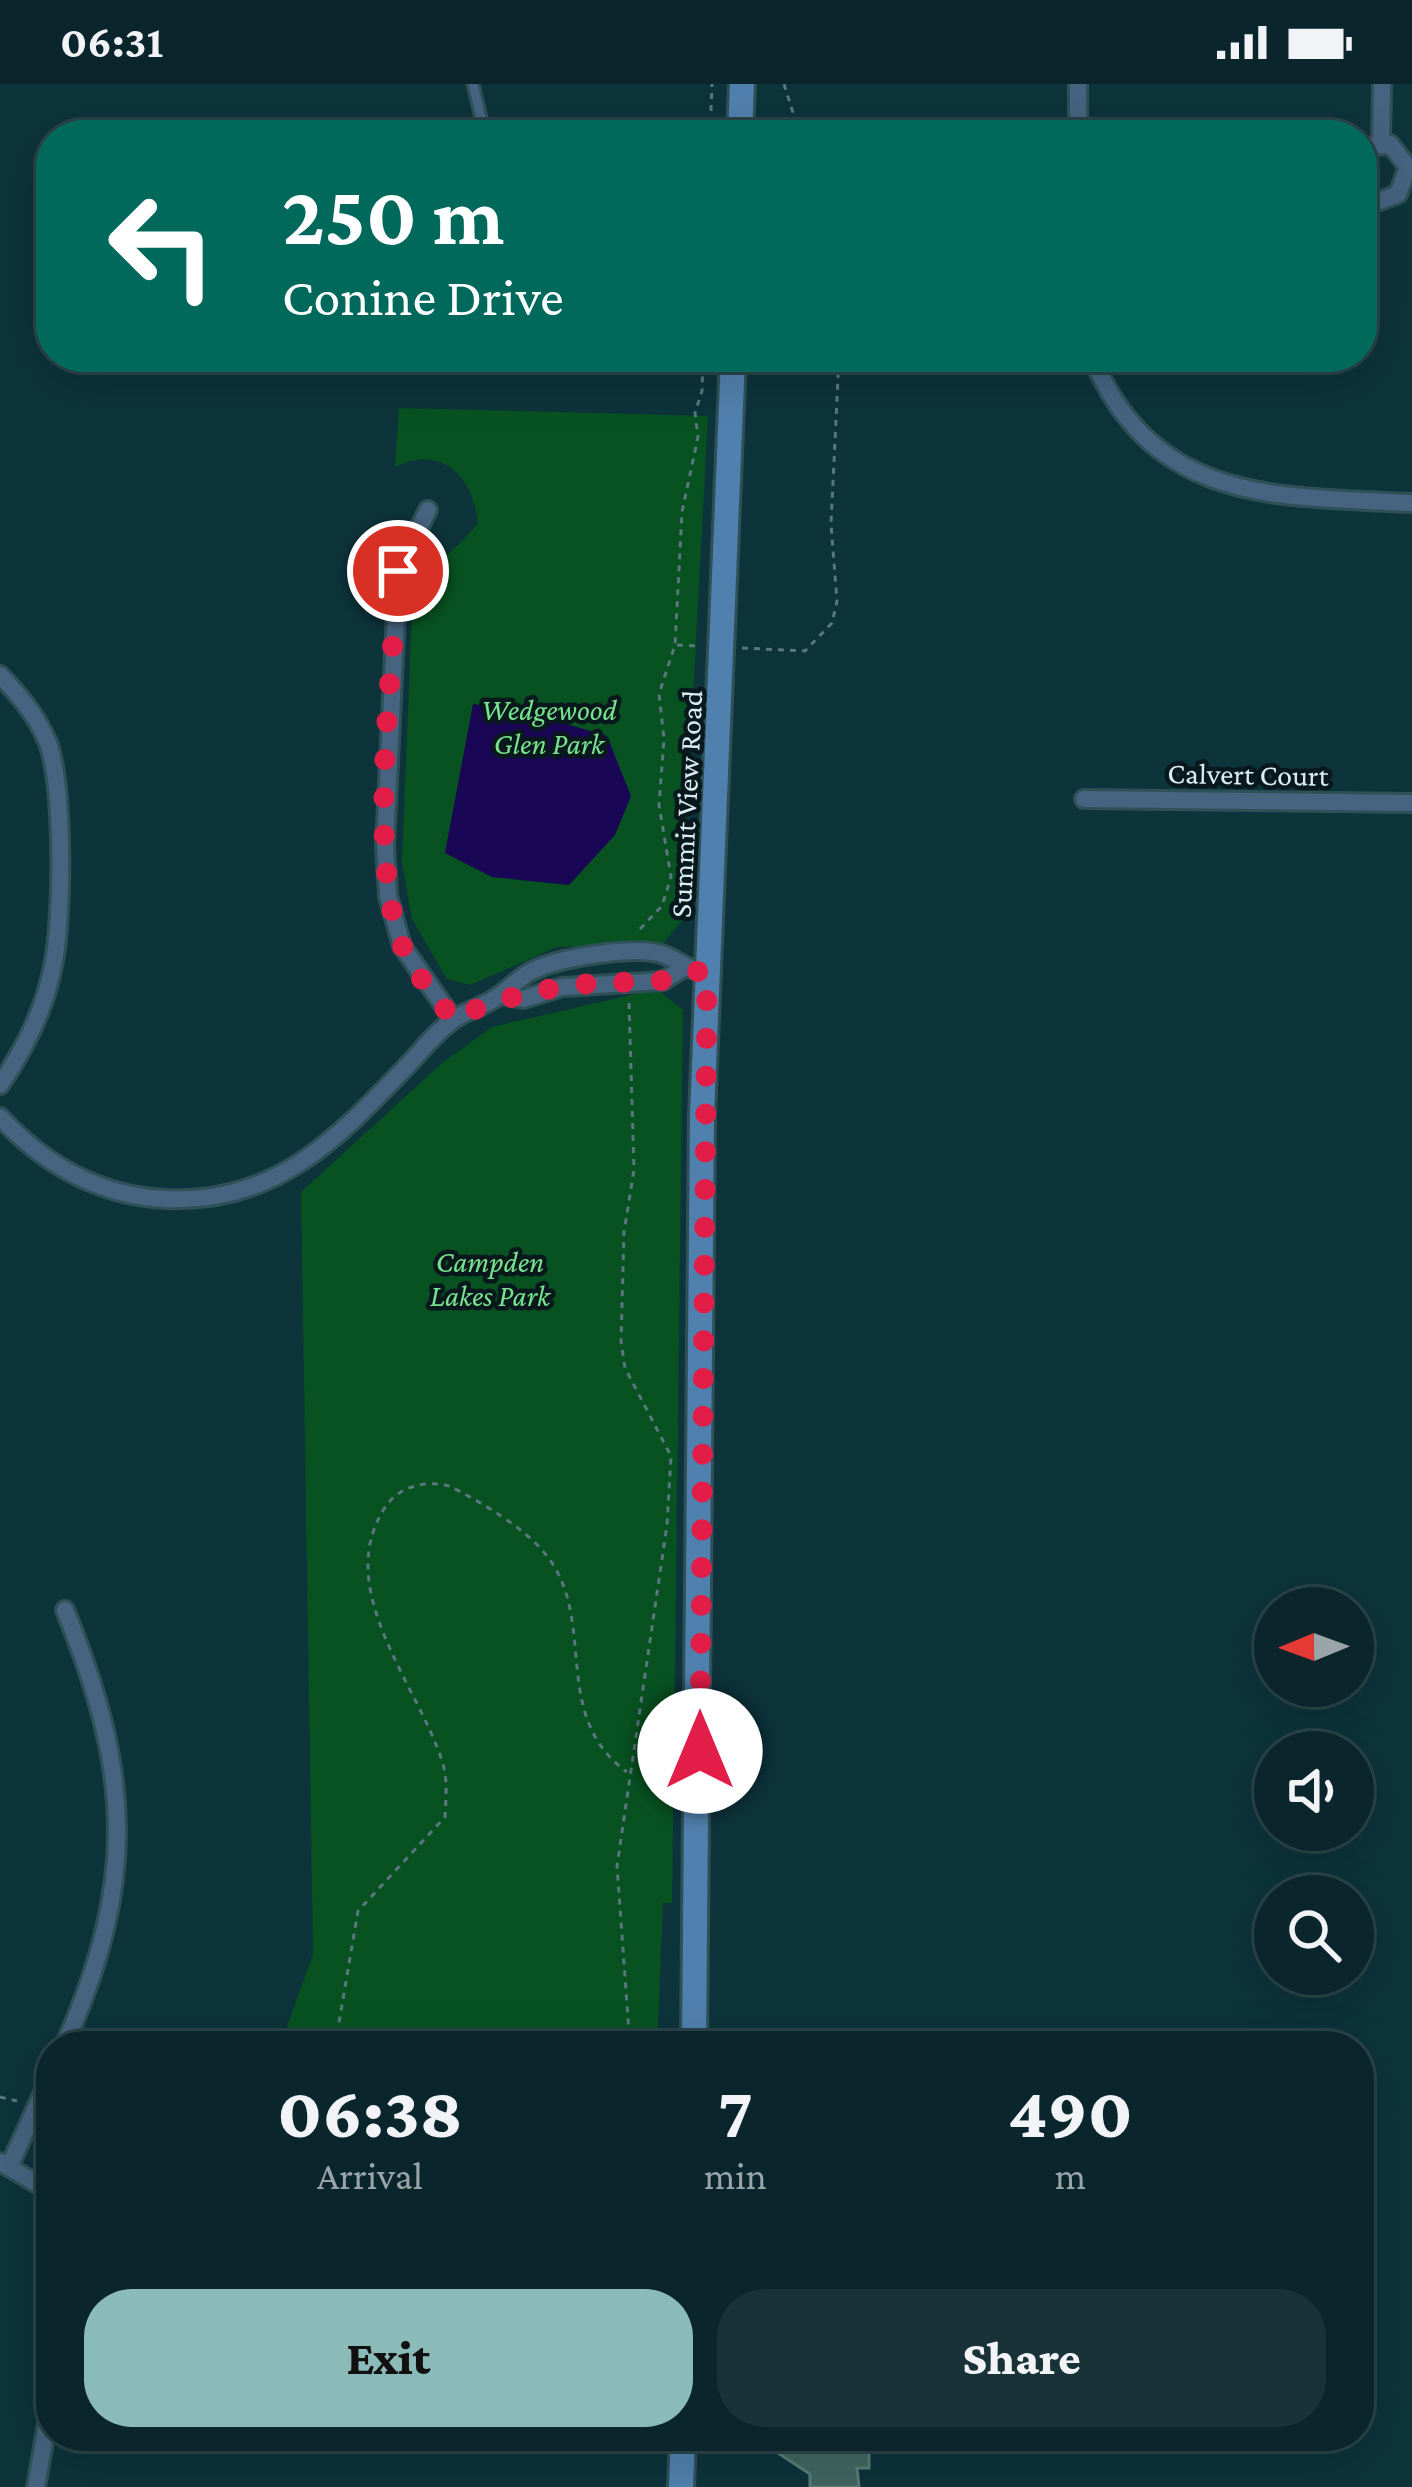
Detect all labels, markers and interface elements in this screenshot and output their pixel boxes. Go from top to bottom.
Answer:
text: 06:31 [60,17,163,67]
icon: left [84,168,240,324]
text: 250 m [282,169,504,262]
text: Conine Drive [282,267,564,327]
pin [347,520,449,622]
icon: arrive [365,538,431,604]
street label: Summit View Road [664,689,708,919]
park label: Wedgewood Glen Park [481,693,617,760]
street label: Calvert Court [1167,756,1330,792]
park label: Campden Lakes Park [430,1245,552,1312]
north arrow [1254,1587,1374,1707]
map controls [1254,1587,1374,1995]
position arrow [637,1688,763,1814]
button: sound [1254,1731,1374,1851]
button: search [1254,1875,1374,1995]
text: 06:38 [277,2072,463,2152]
text: 7 [718,2072,753,2152]
text: 490 [1008,2072,1133,2152]
text: Arrival [317,2154,423,2197]
text: min [704,2154,767,2197]
text: m [1055,2154,1086,2197]
button: Exit [84,2289,693,2427]
button: Share [717,2289,1326,2427]

